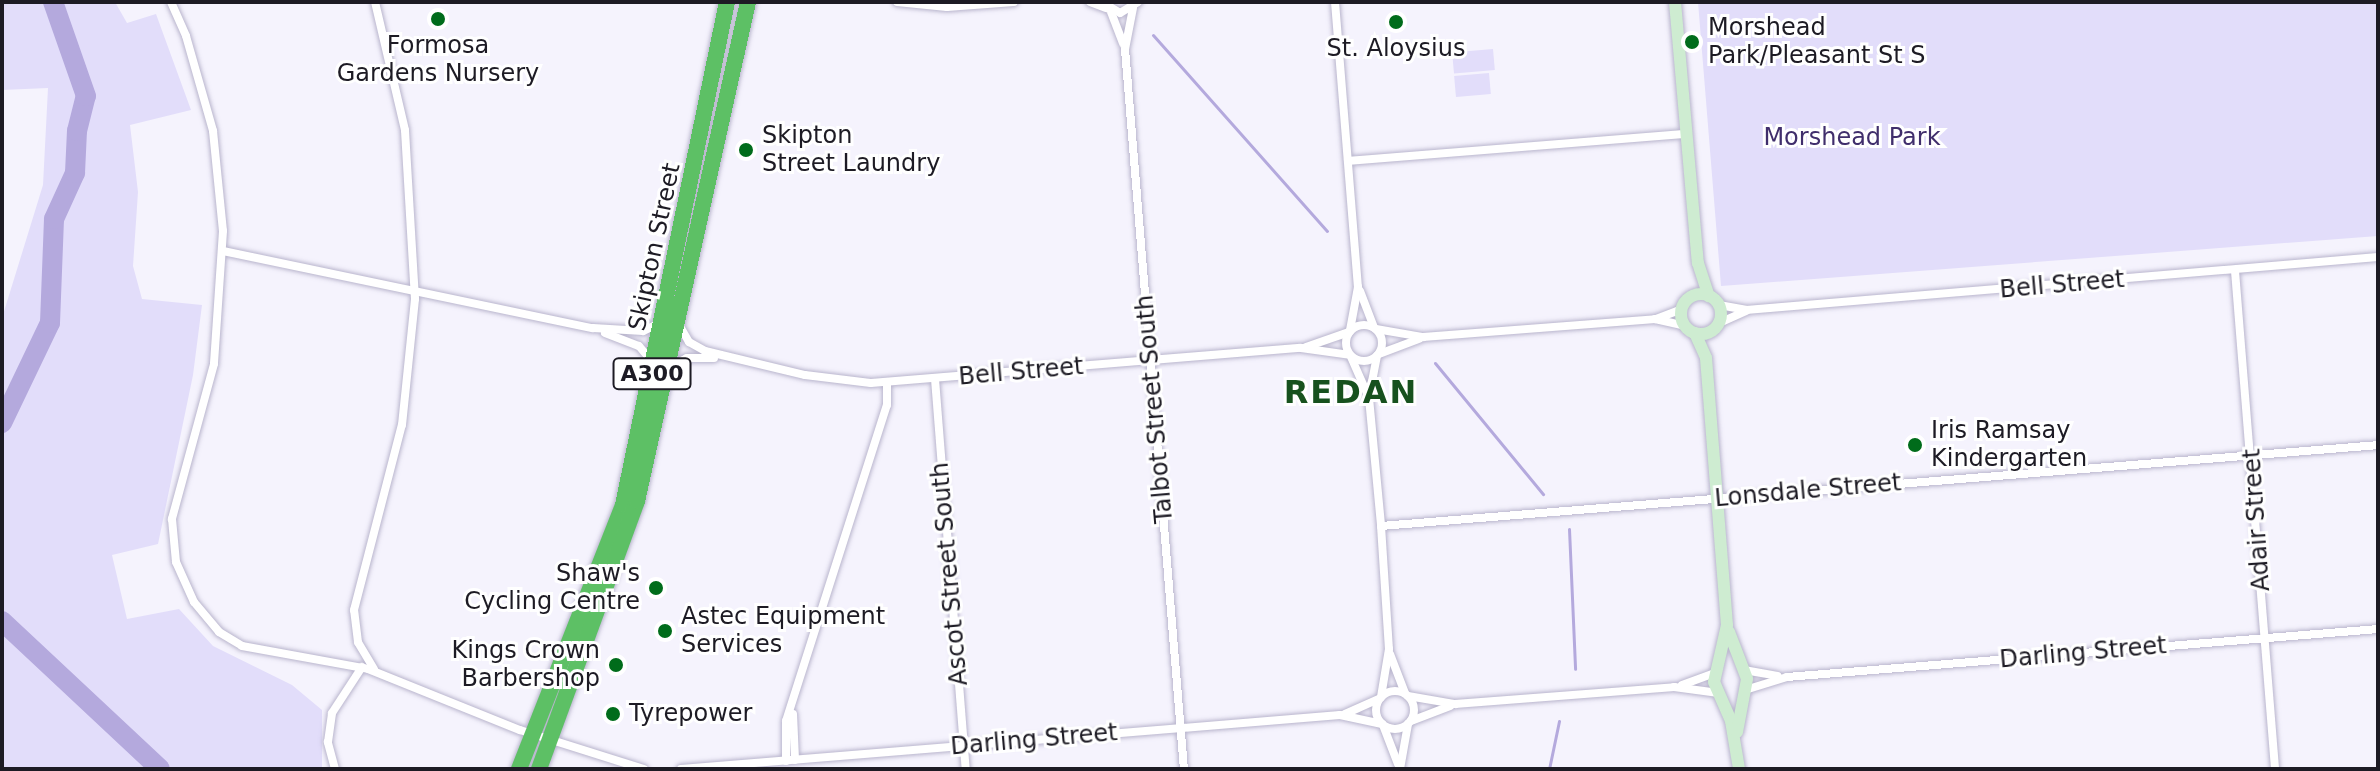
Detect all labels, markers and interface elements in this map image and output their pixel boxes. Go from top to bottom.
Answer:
marker: Formosa Gardens Nursery [429,10,447,28]
marker: St. Aloysius [1387,13,1405,31]
place label: Morshead Park/Pleasant St S [1708,14,1926,70]
place label: Formosa Gardens Nursery [337,32,539,88]
marker: Morshead Park/Pleasant St S [1683,33,1701,51]
place label: St. Aloysius [1327,35,1465,63]
place label: Skipton Street Laundry [762,122,940,178]
park label: Morshead Park [1763,124,1941,152]
marker: Skipton Street Laundry [737,141,755,159]
street label: Skipton Street [623,160,687,334]
street label: Bell Street [1998,265,2126,305]
street label: Talbot Street South [1131,294,1179,524]
street label: Bell Street [957,352,1085,392]
road number: A300 [612,356,692,392]
district label: REDAN [1284,373,1418,411]
place label: Iris Ramsay Kindergarten [1931,417,2087,473]
marker: Iris Ramsay Kindergarten [1906,436,1924,454]
street label: Adair Street [2238,448,2276,592]
street label: Ascot Street South [926,461,974,687]
street label: Lonsdale Street [1713,468,1903,514]
place label: Shaw's Cycling Centre [464,560,640,616]
marker: Shaw's Cycling Centre [647,579,665,597]
place label: Astec Equipment Services [681,603,885,659]
marker: Astec Equipment Services [656,622,674,640]
street label: Darling Street [1998,631,2168,675]
place label: Kings Crown Barbershop [451,637,600,693]
marker: Kings Crown Barbershop [607,656,625,674]
place label: Tyrepower [629,700,752,728]
marker: Tyrepower [604,705,622,723]
street label: Darling Street [949,718,1119,762]

